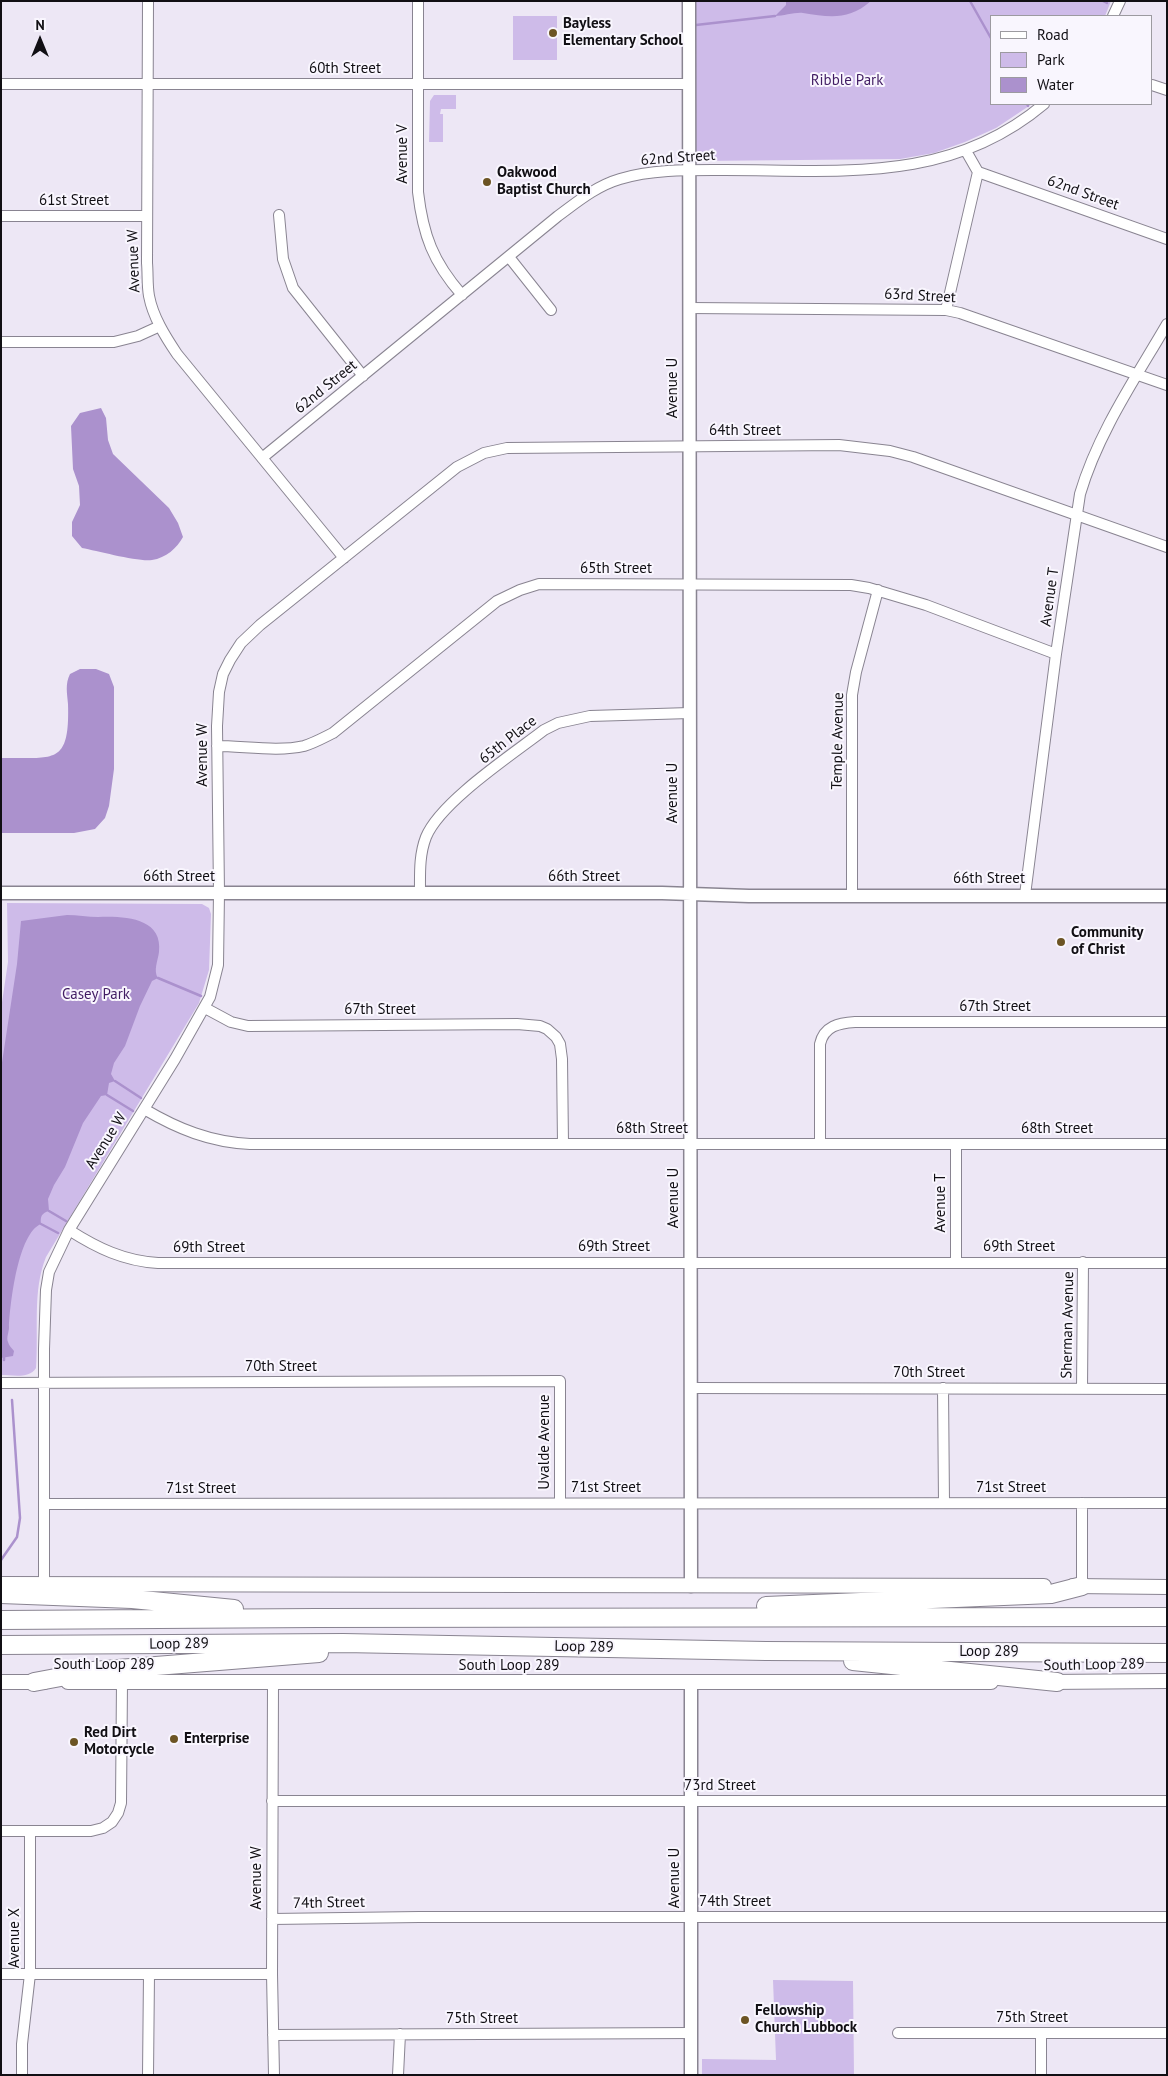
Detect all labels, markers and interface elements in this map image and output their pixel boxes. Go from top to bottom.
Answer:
north arrow [15,15,65,65]
place label: Bayless Elementary School [563,15,683,50]
legend [990,15,1153,105]
text: N [35,16,45,34]
text: Road [1037,25,1069,44]
marker: Bayless Elementary School [547,27,559,39]
text: Park [1037,50,1065,69]
street label: 60th Street [309,60,381,78]
park label: Ribble Park [811,72,883,90]
text: Water [1037,75,1074,94]
street label: Avenue V [394,124,412,184]
street label: 62nd Street [640,146,716,170]
place label: Oakwood Baptist Church [497,164,591,199]
street label: 62nd Street [1045,172,1121,214]
marker: Oakwood Baptist Church [481,176,493,188]
street label: 61st Street [39,192,109,210]
street label: Avenue W [124,229,144,293]
street label: 63rd Street [884,285,956,307]
street label: 62nd Street [291,356,361,418]
street label: Avenue U [664,358,682,418]
street label: 64th Street [709,422,781,440]
street label: 65th Street [580,560,652,578]
street label: Avenue T [1037,566,1063,628]
street label: Temple Avenue [828,692,848,790]
street label: 65th Place [476,712,540,768]
street label: Avenue W [194,723,212,787]
street label: Avenue U [664,763,682,823]
street label: 66th Street [143,868,215,886]
street label: 66th Street [548,868,620,886]
street label: 66th Street [953,870,1025,888]
place label: Community of Christ [1071,924,1143,959]
marker: Community of Christ [1055,936,1067,948]
park label: Casey Park [62,986,130,1004]
street label: 67th Street [959,998,1031,1016]
street label: 67th Street [344,1001,416,1019]
street label: Avenue W [82,1109,130,1173]
street label: 68th Street [616,1120,688,1138]
street label: 68th Street [1021,1120,1093,1138]
street label: Avenue U [665,1168,683,1228]
street label: Avenue T [932,1173,950,1233]
street label: 69th Street [578,1238,650,1256]
street label: 69th Street [983,1238,1055,1256]
street label: 69th Street [173,1239,245,1257]
street label: Sherman Avenue [1058,1271,1078,1379]
street label: 70th Street [245,1358,317,1376]
street label: 70th Street [893,1364,965,1382]
street label: Uvalde Avenue [536,1394,554,1490]
street label: 71st Street [571,1479,641,1497]
street label: 71st Street [976,1479,1046,1497]
street label: 71st Street [166,1480,236,1498]
street label: Loop 289 [149,1634,209,1654]
street label: Loop 289 [554,1637,614,1657]
street label: Loop 289 [959,1643,1019,1661]
street label: South Loop 289 [1043,1655,1145,1675]
street label: South Loop 289 [54,1656,154,1674]
street label: South Loop 289 [459,1657,559,1675]
place label: Red Dirt Motorcycle [84,1724,154,1759]
place label: Enterprise [184,1730,249,1748]
marker: Enterprise [168,1733,180,1745]
marker: Red Dirt Motorcycle [68,1736,80,1748]
street label: 73rd Street [684,1777,756,1795]
street label: Avenue W [248,1846,266,1910]
street label: Avenue U [666,1848,684,1908]
street label: 74th Street [293,1893,365,1913]
street label: 74th Street [699,1893,771,1911]
street label: Avenue X [6,1908,24,1968]
place label: Fellowship Church Lubbock [755,2002,857,2037]
street label: 75th Street [996,2009,1068,2027]
street label: 75th Street [446,2010,518,2028]
marker: Fellowship Church Lubbock [739,2014,751,2026]

